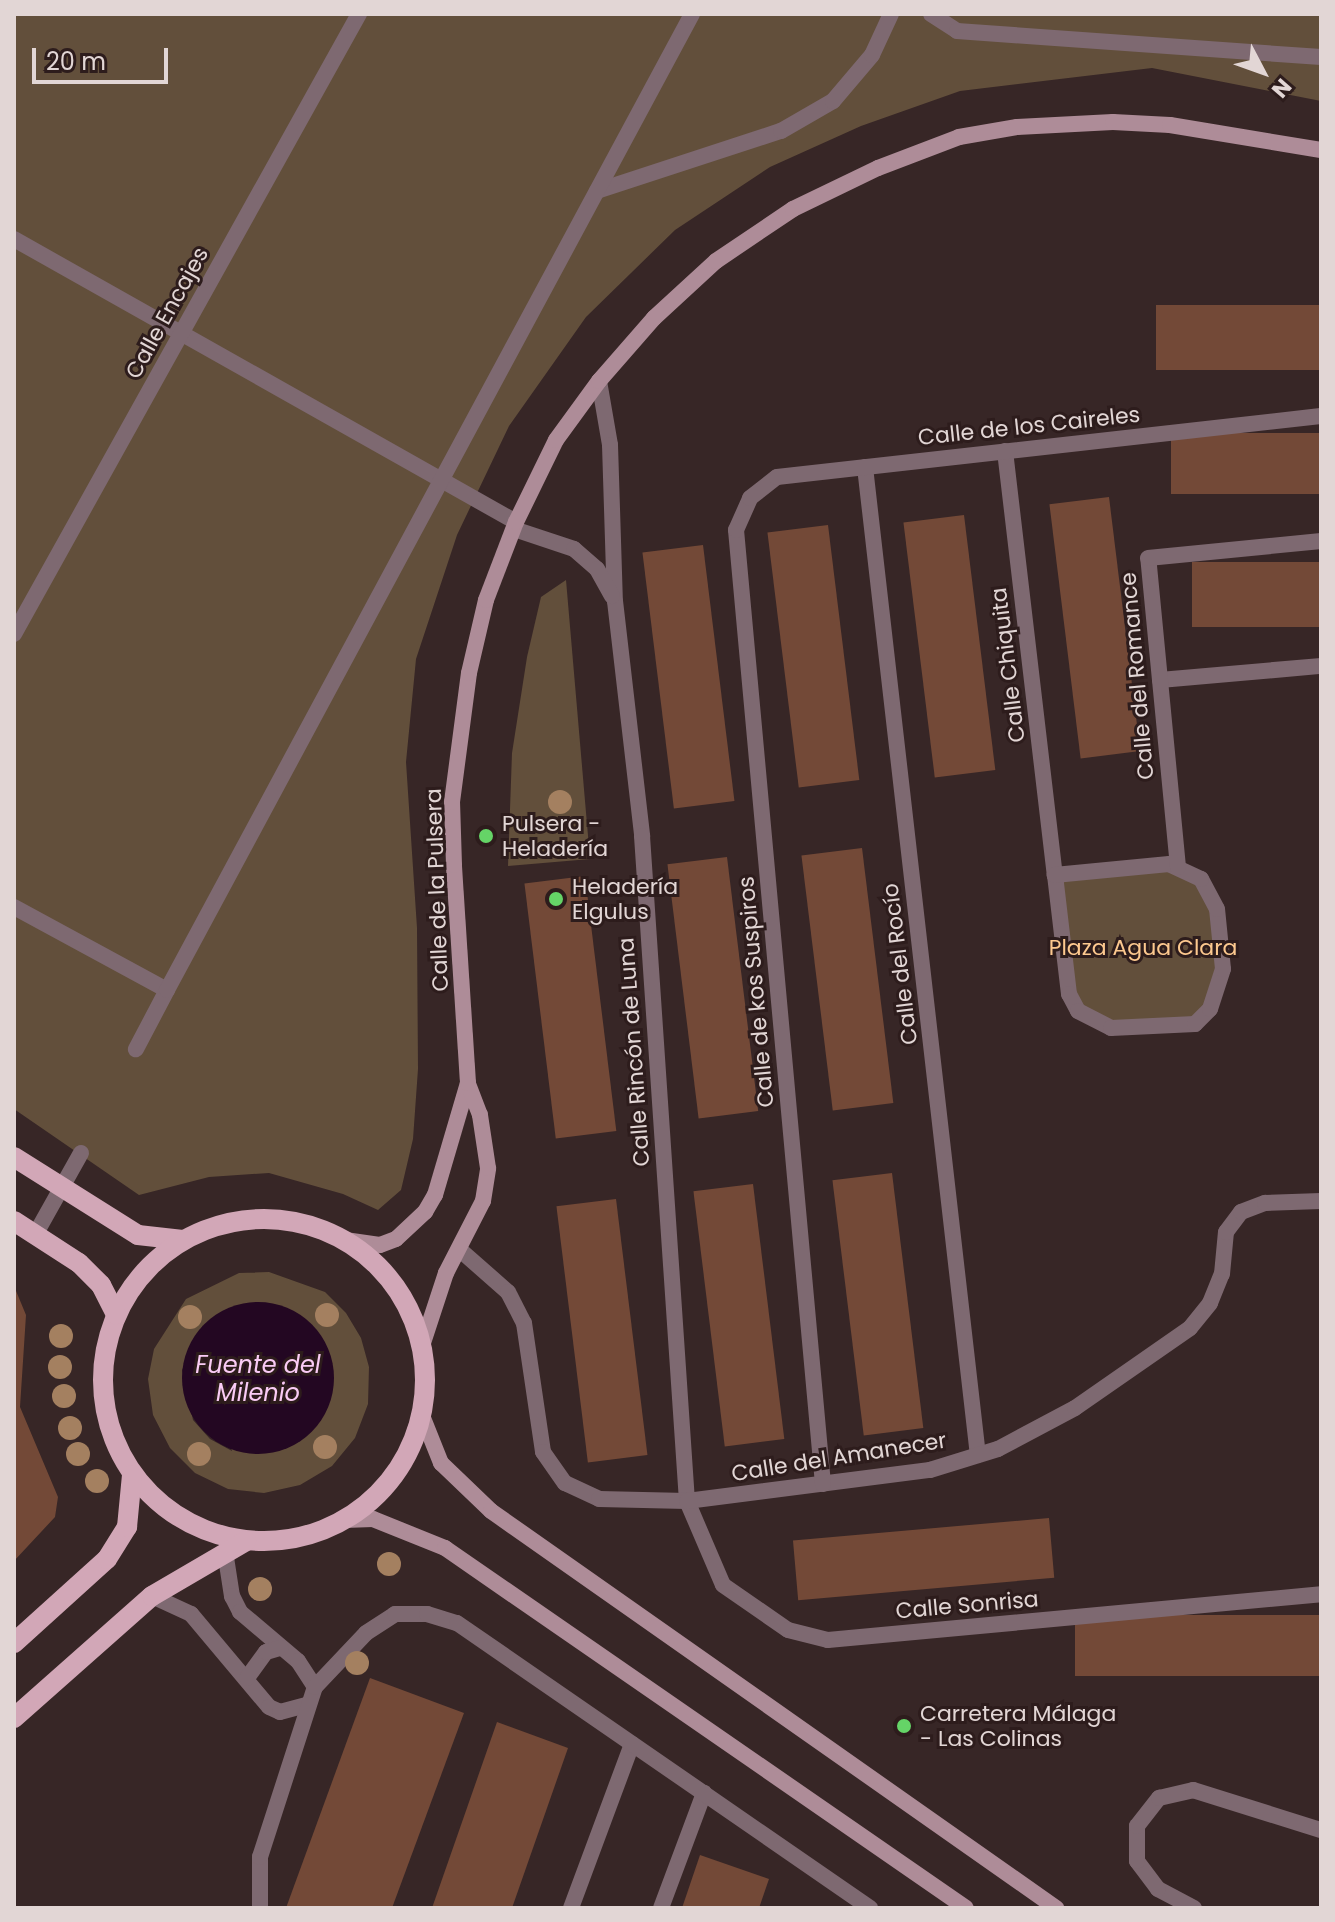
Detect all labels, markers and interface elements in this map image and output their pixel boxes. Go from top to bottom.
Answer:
scale bar [36,32,172,82]
north arrow [1223,32,1303,112]
text: 20 m [46,45,106,78]
text: N [1264,72,1299,104]
street label: Calle Encajes [120,243,214,383]
street label: Calle de los Caireles [917,401,1141,451]
street label: Calle del Romance [1115,571,1159,781]
street label: Calle Chiquita [985,586,1031,744]
street label: Calle de la Pulsera [420,788,454,992]
place label: Pulsera - Heladería [502,810,608,862]
marker: Pulsera - Heladería [477,827,495,845]
place label: Heladería Elgulus [572,873,678,924]
street label: Calle de kos Suspiros [733,875,779,1109]
street label: Calle del Rocío [877,882,923,1046]
marker: Heladería Elgulus [547,890,565,908]
park label: Plaza Agua Clara [1049,935,1237,961]
street label: Calle Rincón de Luna [613,937,655,1167]
water label: Fuente del Milenio [195,1351,321,1407]
street label: Calle del Amanecer [730,1427,948,1487]
street label: Calle Sonrisa [895,1586,1039,1624]
place label: Carretera Málaga - Las Colinas [920,1700,1116,1752]
marker: Carretera Málaga - Las Colinas [895,1717,913,1735]

